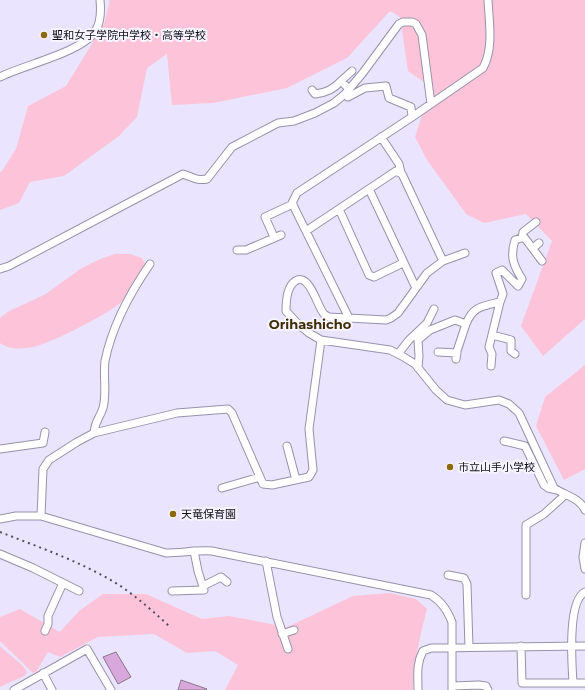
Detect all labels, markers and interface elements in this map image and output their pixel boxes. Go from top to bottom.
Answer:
place label: 聖和女子学院中学校・高等学校 [52,28,206,42]
marker: 聖和女子学院中学校・高等学校 [39,30,49,40]
district label: Orihashicho [269,316,352,332]
place label: 市立山手小学校 [458,460,535,474]
marker: 市立山手小学校 [445,462,455,472]
place label: 天竜保育園 [181,507,236,521]
marker: 天竜保育園 [168,509,178,519]

